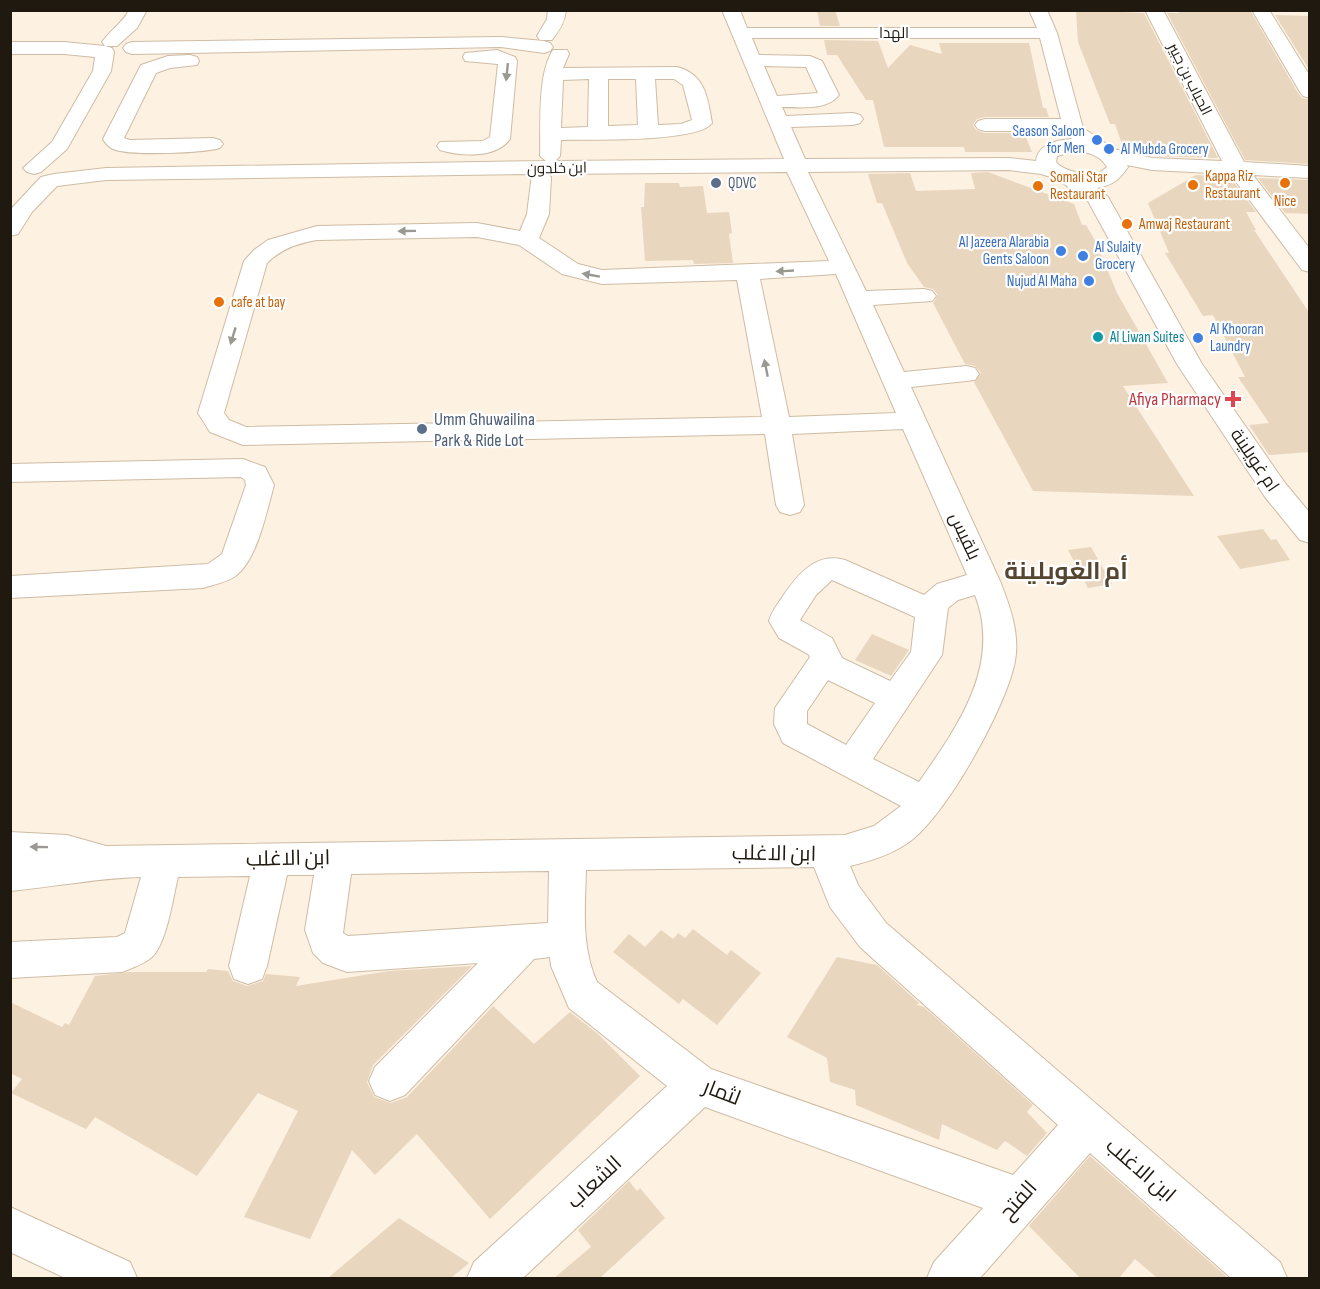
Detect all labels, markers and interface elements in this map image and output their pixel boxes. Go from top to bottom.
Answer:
street label: الهدا [879,24,909,43]
street label: الحباب بن جبير [1163,39,1216,119]
one-way arrow [502,62,512,81]
place label: Season Saloon for Men [1013,122,1085,158]
marker: Season Saloon for Men [1090,133,1104,147]
place label: Al Mubda Grocery [1120,140,1209,159]
marker: Al Mubda Grocery [1102,142,1116,156]
street label: ابن خلدون [527,158,587,179]
place label: Kappa Riz Restaurant [1205,167,1261,203]
place label: Somali Star Restaurant [1050,168,1108,204]
place label: QDVC [728,174,757,193]
marker: QDVC [709,176,723,190]
marker: Nice [1278,176,1292,190]
marker: Kappa Riz Restaurant [1186,178,1200,192]
marker: Somali Star Restaurant [1031,179,1045,193]
place label: Nice [1274,192,1296,211]
place label: Amwaj Restaurant [1138,215,1230,234]
marker: Amwaj Restaurant [1120,217,1134,231]
one-way arrow [397,227,416,236]
place label: Al Jazeera Alarabia Gents Saloon [958,233,1049,269]
place label: Al Sulaity Grocery [1094,238,1141,274]
marker: Al Jazeera Alarabia Gents Saloon [1054,244,1068,258]
marker: Al Sulaity Grocery [1076,249,1090,263]
one-way arrow [776,267,795,276]
one-way arrow [581,270,600,279]
place label: Nujud Al Maha [1007,272,1077,291]
marker: Nujud Al Maha [1082,274,1096,288]
place label: cafe at bay [231,293,286,312]
marker: cafe at bay [212,295,226,309]
place label: Al Khooran Laundry [1209,320,1264,356]
one-way arrow [228,327,237,345]
place label: Al Liwan Suites [1109,328,1184,347]
marker: Al Liwan Suites [1091,330,1105,344]
marker: Al Khooran Laundry [1191,331,1205,345]
one-way arrow [761,358,770,377]
place label: Afiya Pharmacy [1128,389,1221,410]
marker: Afiya Pharmacy [1226,392,1240,406]
place label: Umm Ghuwailina Park & Ride Lot [434,409,535,451]
marker: Umm Ghuwailina Park & Ride Lot [415,422,429,436]
street label: ام غويلينة [1225,425,1283,496]
street label: بلقيس [945,509,985,563]
district label: أم الغويلينة [1004,555,1128,587]
street label: ابن الاغلب [732,840,816,867]
one-way arrow [29,842,48,852]
street label: ابن الاغلب [246,845,330,872]
street label: لثمار [699,1074,744,1111]
street label: ابن الاغلب [1101,1133,1181,1208]
street label: الشعاب [562,1151,627,1214]
street label: الفتح [994,1176,1043,1226]

